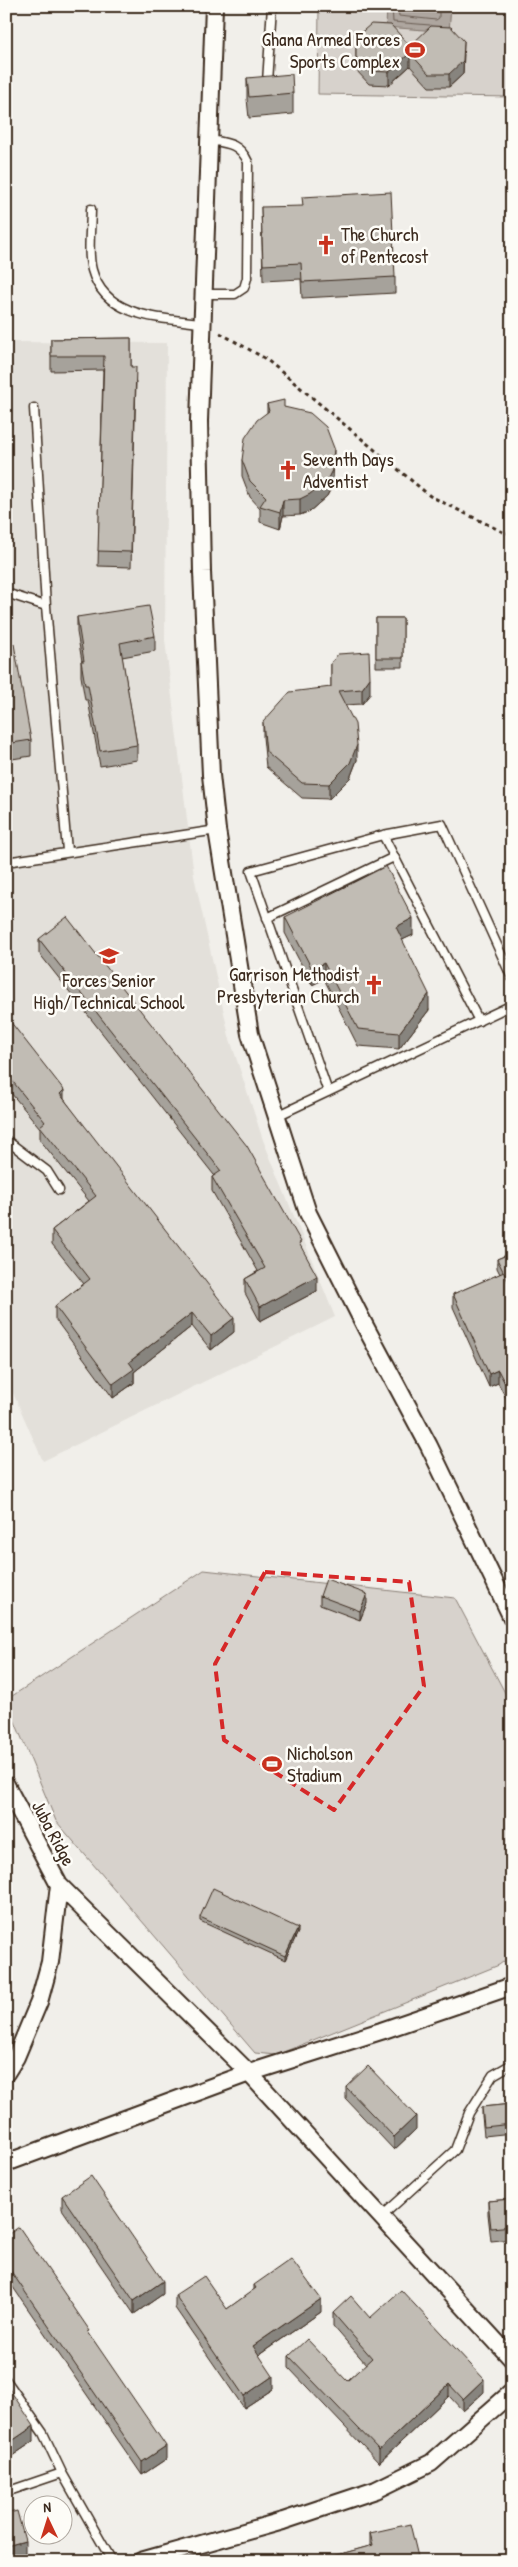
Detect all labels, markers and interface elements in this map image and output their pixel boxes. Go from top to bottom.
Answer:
place label: Ghana Armed Forces Sports Complex [262,26,400,74]
sports icon: Ghana Armed Forces Sports Complex [404,39,426,61]
place label: The Church of Pentecost [341,221,429,269]
church icon: The Church of Pentecost [315,234,337,256]
place label: Seventh Days Adventist [303,446,394,494]
church icon: Seventh Days Adventist [277,459,299,481]
school or university icon: Forces Senior High/Technical School [98,945,120,967]
place label: Garrison Methodist Presbyterian Church [217,961,359,1009]
place label: Forces Senior High/Technical School [34,967,185,1015]
church icon: Garrison Methodist Presbyterian Church [363,974,385,996]
place label: Nicholson Stadium [287,1740,353,1788]
sports icon: Nicholson Stadium [261,1753,283,1775]
street label: Juba Ridge [26,1796,82,1871]
north arrow [22,2494,72,2544]
text: N [43,2497,52,2516]

